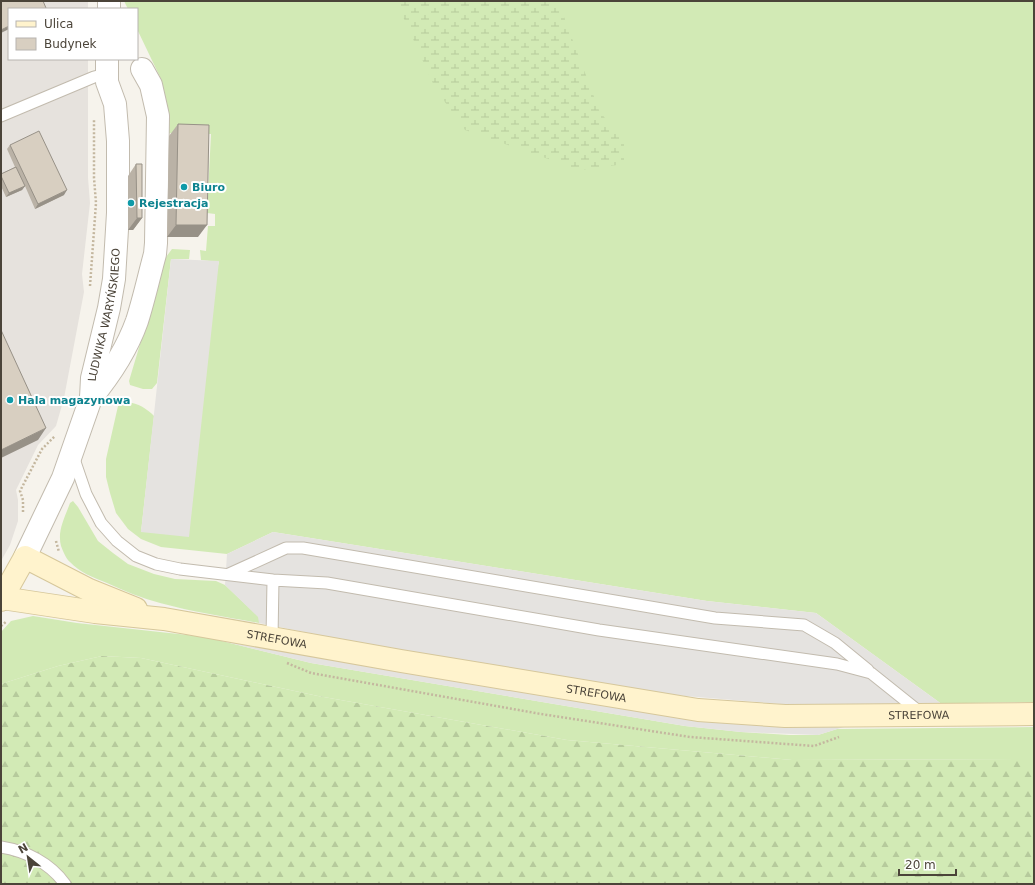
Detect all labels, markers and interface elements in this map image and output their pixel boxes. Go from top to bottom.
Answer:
legend [8,8,138,60]
text: Ulica [44,17,73,31]
text: Budynek [44,37,97,51]
place label: Biuro [192,181,225,194]
marker: Biuro [179,182,189,192]
place label: Rejestracja [139,197,209,210]
marker: Rejestracja [126,198,136,208]
street label: LUDWIKA WARYŃSKIEGO [85,247,122,382]
place label: Hala magazynowa [18,394,130,407]
marker: Hala magazynowa [5,395,15,405]
street label: STREFOWA [246,627,309,651]
street label: STREFOWA [565,682,628,705]
street label: STREFOWA [888,708,950,722]
north arrow [8,837,48,877]
text: N [16,841,30,857]
scale bar [899,851,956,877]
text: 20 m [905,858,936,872]

